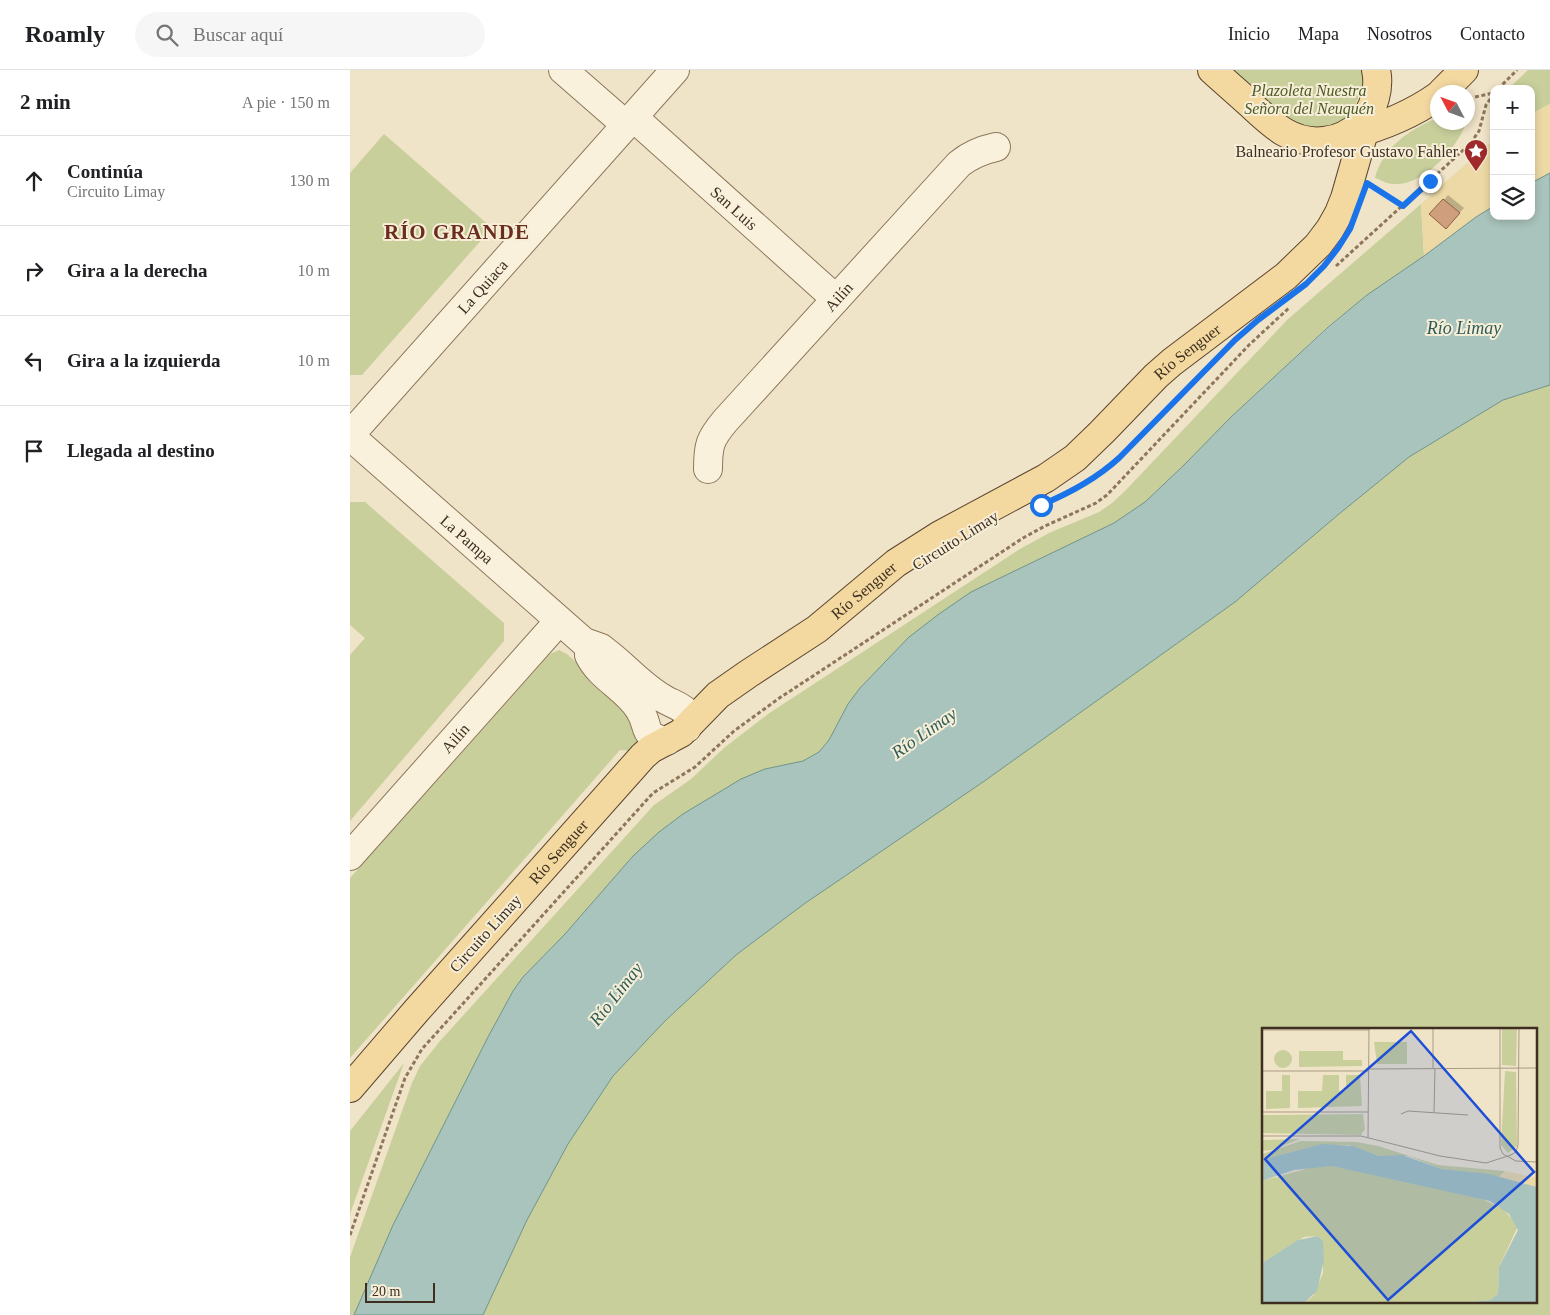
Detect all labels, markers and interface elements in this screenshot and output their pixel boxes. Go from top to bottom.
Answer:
search box [135,12,485,57]
text: Roamly [25,21,105,47]
icon: search [153,21,181,49]
text: Buscar aquí [193,24,283,45]
text: Inicio [1228,24,1270,44]
text: Mapa [1298,24,1339,44]
text: Nosotros [1367,24,1432,44]
text: Contacto [1460,24,1525,44]
park label: Plazoleta Nuestra Señora del Neuquén [1244,82,1374,118]
north arrow [1430,85,1475,130]
map controls [1490,85,1535,220]
button: + [1490,85,1535,130]
text: 2 min [20,90,71,114]
text: A pie · 150 m [242,94,330,111]
button: − [1490,130,1535,175]
place icon: Balneario Profesor Gustavo Fahler [1463,138,1489,172]
place label: Balneario Profesor Gustavo Fahler [1235,143,1459,160]
text: Continúa [67,161,143,182]
icon: ahead [20,167,48,195]
route end [1419,170,1442,193]
text: 130 m [290,172,330,189]
button: layers [1490,175,1535,220]
text: Circuito Limay [67,183,165,200]
street label: San Luis [707,183,761,233]
district label: RÍO GRANDE [384,220,530,244]
street label: La Quiaca [454,256,511,317]
icon: right [20,257,48,285]
text: Gira a la derecha [67,260,208,281]
text: 10 m [298,262,330,279]
street label: Ailín [821,279,856,315]
water label: Río Limay [1426,318,1501,338]
street label: Río Senguer [1151,320,1224,383]
icon: left [20,347,48,375]
text: Gira a la izquierda [67,350,221,371]
text: 10 m [298,352,330,369]
icon: arrive [20,437,48,465]
text: Llegada al destino [67,440,215,461]
route start [1030,494,1053,517]
street label: Circuito Limay [909,507,1002,575]
street label: La Pampa [437,512,497,567]
street label: Río Senguer [828,558,900,623]
water label: Río Limay [887,703,960,763]
street label: Ailín [438,720,473,756]
street label: Río Senguer [526,816,592,887]
street label: Circuito Limay [446,891,525,976]
water label: Río Limay [585,958,647,1030]
inset map [1262,1028,1538,1302]
scale bar [365,1280,435,1303]
text: 20 m [372,1284,400,1299]

